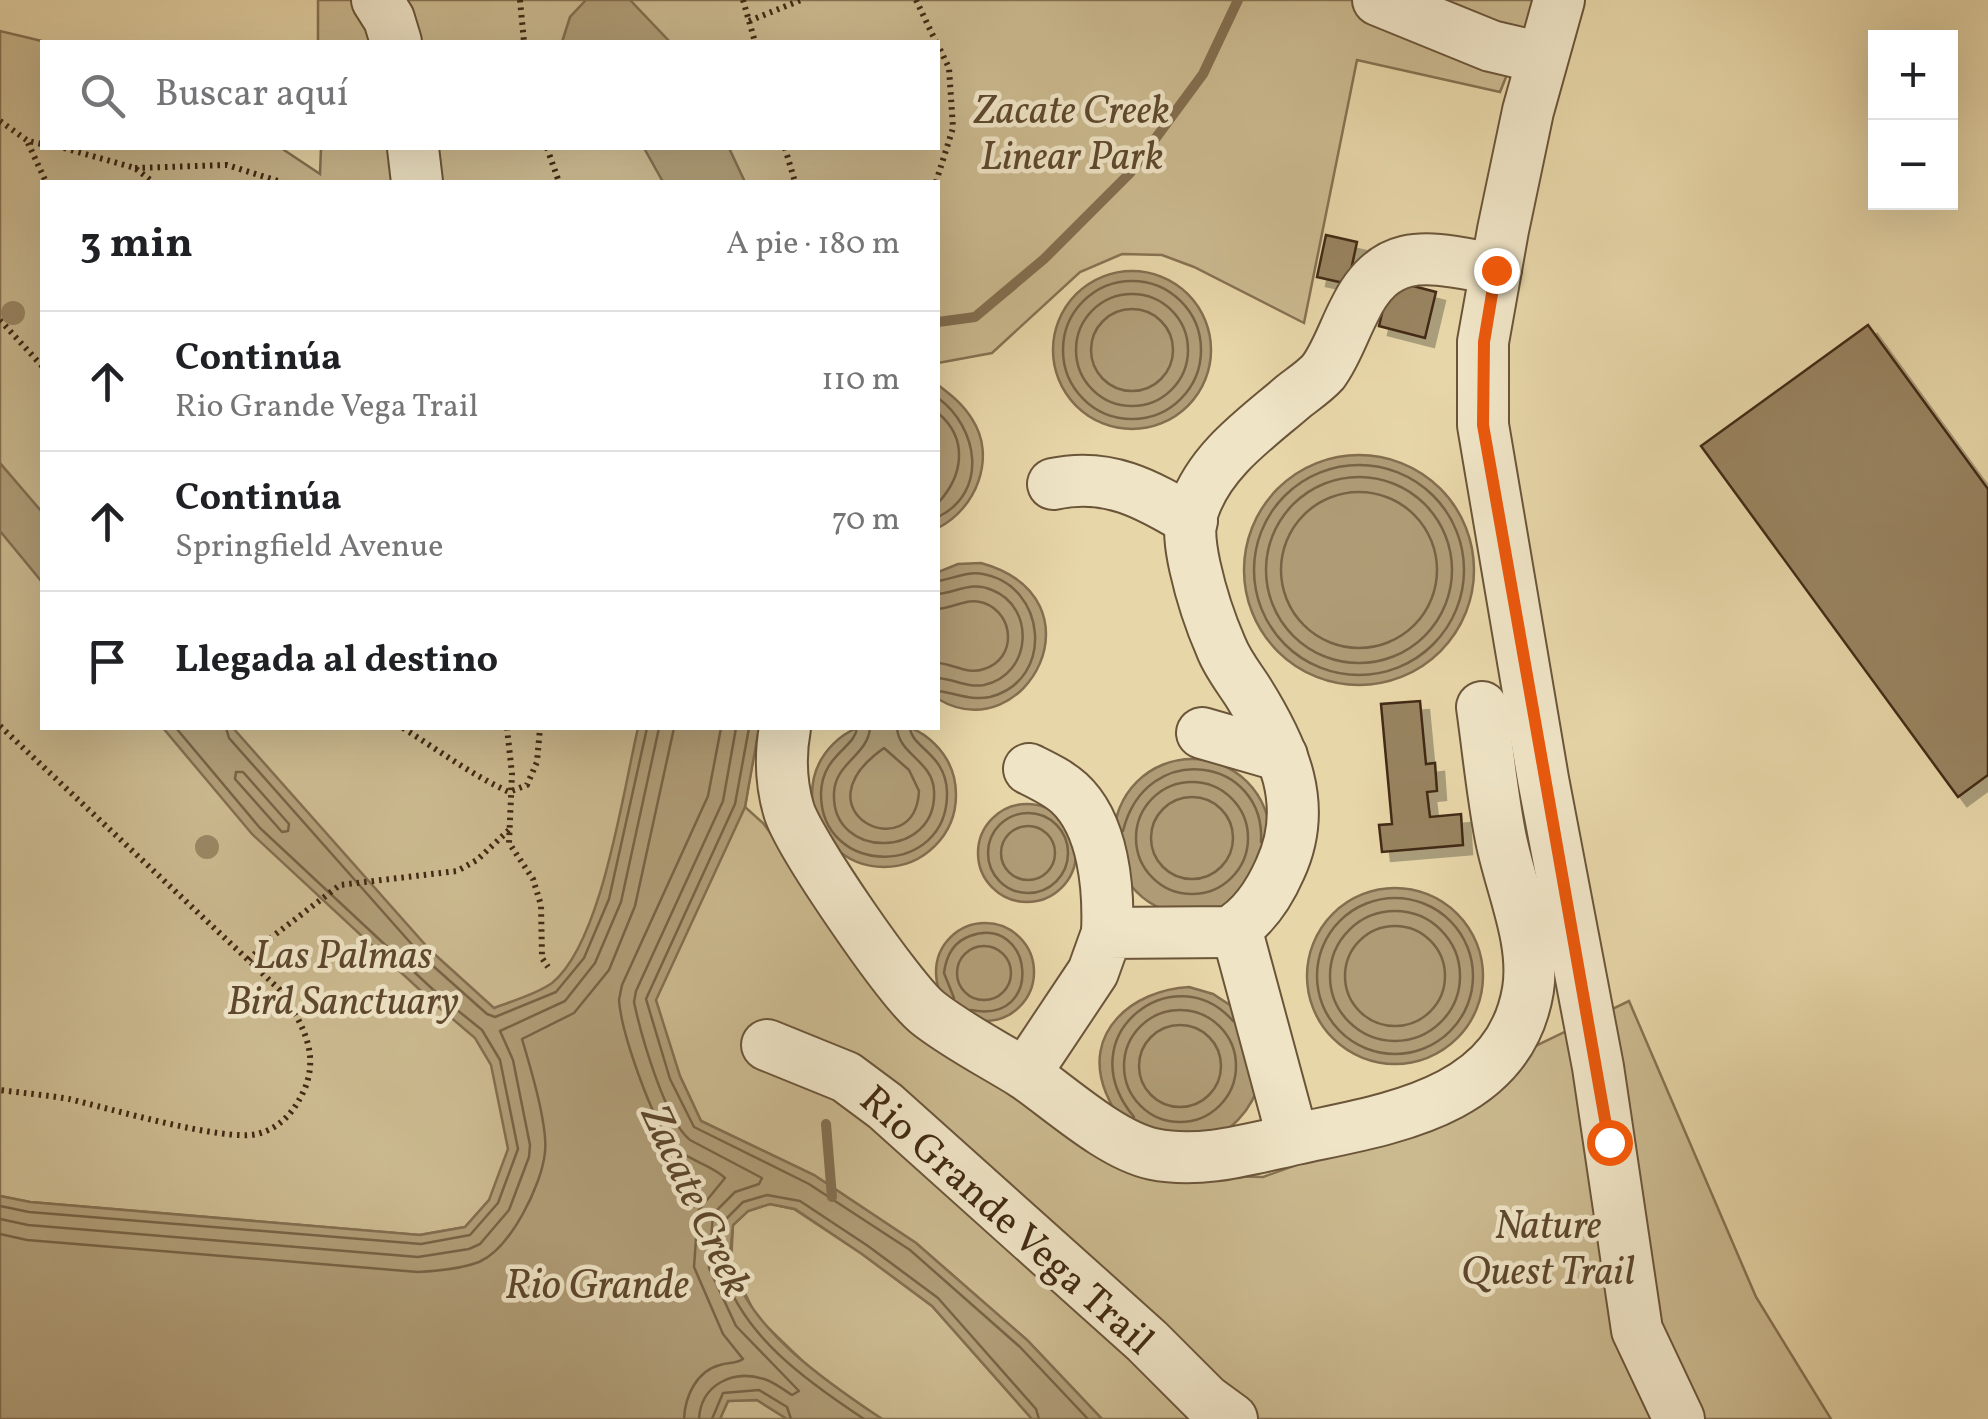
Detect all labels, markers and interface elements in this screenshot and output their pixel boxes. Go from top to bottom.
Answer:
map controls [1868,30,1958,210]
button: + [1868,30,1958,120]
search box [40,40,940,150]
icon: search [75,68,130,123]
text: Buscar aquí [155,69,348,122]
park label: Zacate Creek Linear Park [973,85,1170,187]
button: − [1868,120,1958,210]
text: 3 min [80,216,193,275]
text: A pie · 180 m [726,223,900,267]
route end [1474,248,1520,294]
text: Continúa [175,333,342,386]
icon: ahead [80,354,135,409]
text: 110 m [821,359,900,403]
text: Rio Grande Vega Trail [175,386,478,430]
text: Continúa [175,473,342,526]
icon: ahead [80,494,135,549]
text: 70 m [832,499,900,543]
text: Springfield Avenue [175,526,443,570]
icon: arrive [80,634,135,689]
text: Llegada al destino [175,635,498,688]
park label: Las Palmas Bird Sanctuary [227,930,459,1032]
street label: Rio Grande Vega Trail [846,1074,1165,1370]
water label: Zacate Creek [623,1095,764,1307]
route start [1587,1120,1633,1166]
park label: Nature Quest Trail [1461,1200,1635,1302]
water label: Rio Grande [505,1258,689,1317]

